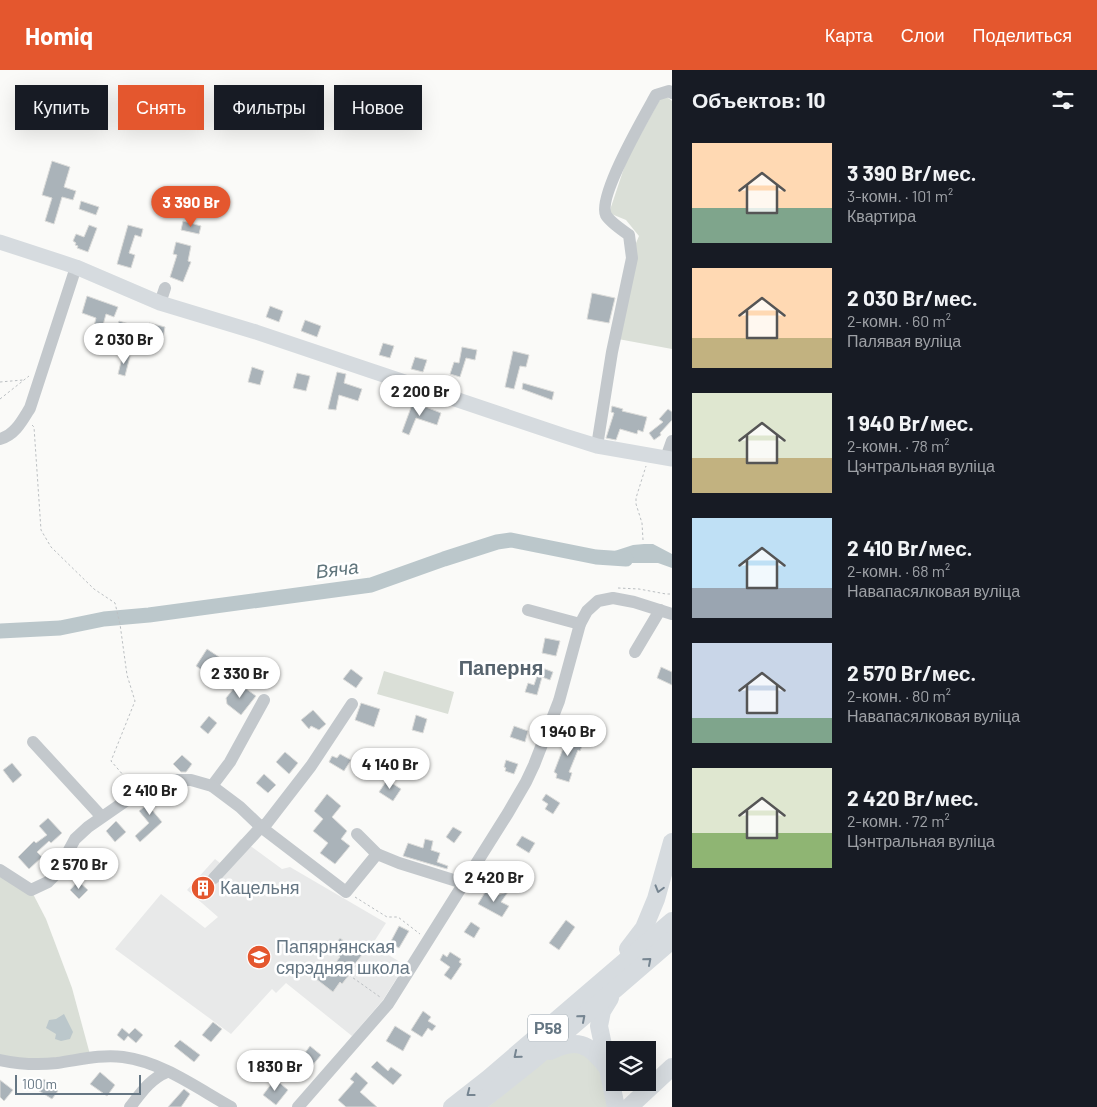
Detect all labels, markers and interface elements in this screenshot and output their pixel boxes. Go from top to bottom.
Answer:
text: Homiq [25,21,93,50]
text: Карта [825,24,873,46]
text: Слои [901,24,945,46]
text: Поделиться [973,24,1072,46]
chip: Купить [15,85,108,130]
chip: Снять [118,85,204,130]
chip: Фильтры [214,85,324,130]
chip: Новое [334,85,422,130]
icon: filters [1049,86,1077,114]
text: Объектов: 10 [692,87,826,112]
text: 3 390 Br/мес. [847,160,976,185]
icon: home [732,163,792,223]
pin: 3 390 Br [139,186,243,228]
text: 3-комн. · 101 m² [847,186,953,205]
text: 3 390 Br [162,192,220,211]
text: Квартира [847,206,916,225]
text: 2 030 Br/мес. [847,285,978,310]
icon: home [732,288,792,348]
text: 2-комн. · 60 m² [847,311,951,330]
pin: 2 030 Br [72,322,176,365]
text: 2 030 Br [95,329,153,348]
text: Палявая вуліца [847,331,961,350]
pin: 2 200 Br [368,374,472,417]
text: 2 200 Br [391,381,449,400]
text: 1 940 Br/мес. [847,410,974,435]
icon: home [732,413,792,473]
text: 2-комн. · 78 m² [847,436,950,455]
text: Цэнтральная вуліца [847,456,995,475]
text: 2 410 Br/мес. [847,535,973,560]
icon: home [732,538,792,598]
water label: Вяча [314,554,360,583]
text: 2-комн. · 68 m² [847,561,950,580]
text: Навапасялковая вуліца [847,581,1020,600]
district label: Паперня [459,655,543,679]
pin: 2 330 Br [188,656,292,699]
text: 2 570 Br/мес. [847,660,976,685]
text: 2 330 Br [211,663,269,682]
icon: home [732,663,792,723]
text: 2-комн. · 80 m² [847,686,951,705]
text: Навапасялковая вуліца [847,706,1020,725]
pin: 1 940 Br [516,714,620,757]
text: 1 940 Br [540,721,596,740]
pin: 4 140 Br [338,748,442,790]
text: 4 140 Br [362,754,418,773]
pin: 2 410 Br [98,774,202,816]
text: 2 410 Br [123,780,177,799]
text: 2 420 Br/мес. [847,785,979,810]
icon: home [732,788,792,848]
text: 2-комн. · 72 m² [847,811,950,830]
text: Цэнтральная вуліца [847,831,995,850]
pin: 2 570 Br [27,848,131,890]
text: 2 570 Br [50,854,108,873]
pin: 2 420 Br [442,860,546,903]
text: 2 420 Br [464,867,524,886]
building icon: Кацельня [190,875,216,901]
place label: Кацельня [220,876,300,898]
one-way arrow [654,885,665,893]
place label: Папярнянская сярэдняя школа [276,935,411,978]
school or university icon: Папярнянская сярэдняя школа [246,944,272,970]
one-way arrow [642,958,651,967]
road number: Р58 [528,1014,568,1041]
one-way arrow [576,1015,585,1023]
map controls [606,1041,656,1091]
button: layers [606,1041,656,1091]
one-way arrow [513,1049,522,1058]
pin: 1 830 Br [223,1050,327,1092]
text: 1 830 Br [248,1056,302,1075]
scale bar [15,1072,141,1095]
text: 100 m [22,1075,57,1092]
one-way arrow [467,1087,476,1096]

